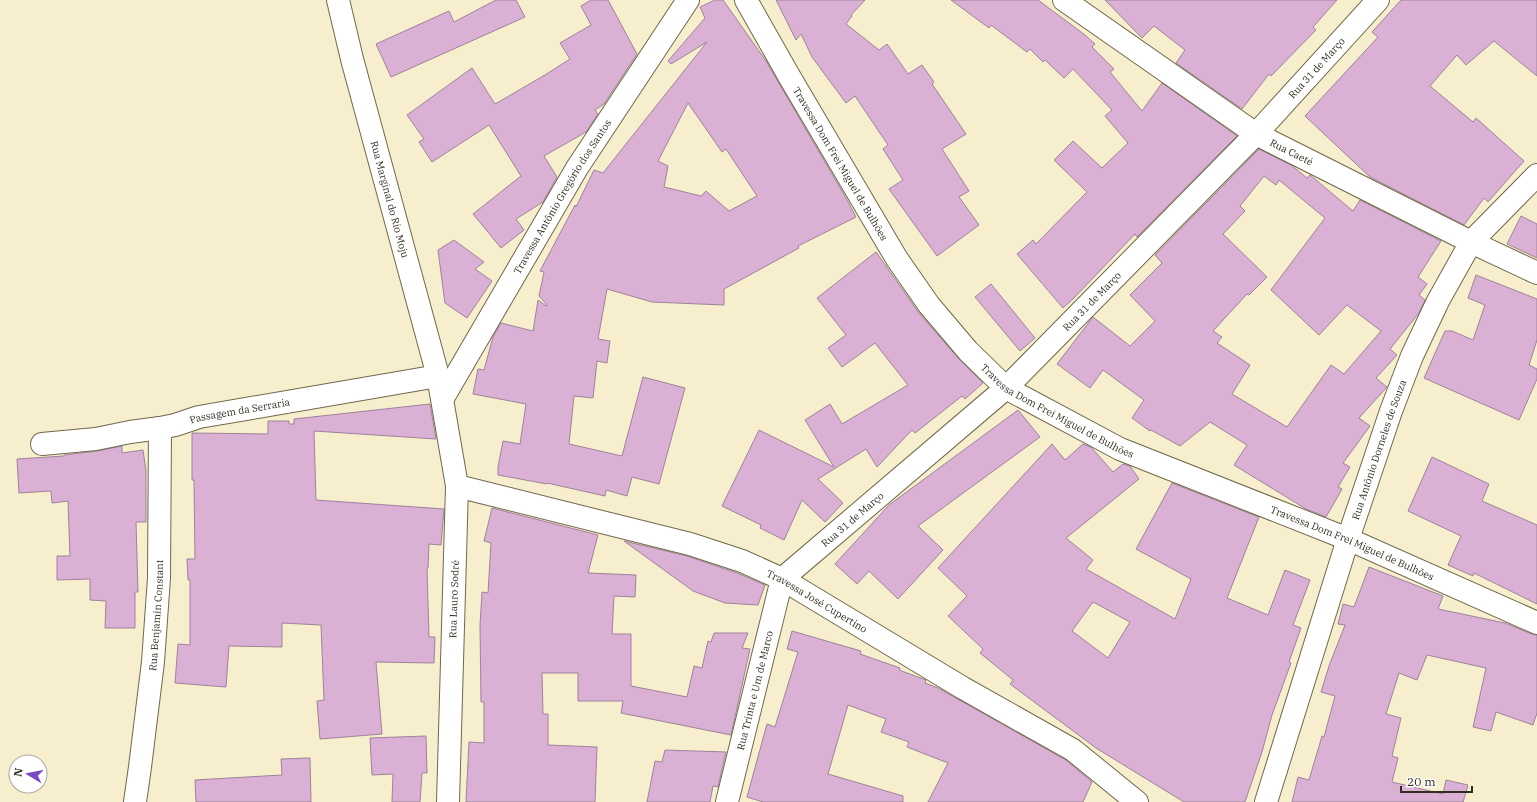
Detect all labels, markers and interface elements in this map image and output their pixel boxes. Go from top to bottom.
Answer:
street label: Rua 31 de Março [1285,34,1348,101]
street label: Travessa Dom Frei Miguel de Bulhões [790,84,891,243]
street label: Travessa Antônio Gregório dos Santos [510,117,614,276]
street label: Rua Caeté [1268,136,1315,168]
street label: Rua Marginal do Rio Moju [368,139,412,259]
street label: Rua 31 de Março [1059,268,1124,333]
street label: Travessa Dom Frei Miguel de Bulhões [978,361,1136,460]
street label: Rua Antônio Dorneles de Souza [1348,377,1409,521]
street label: Passagem da Serraria [188,395,291,426]
street label: Rua 31 de Março [818,489,886,549]
street label: Travessa Dom Frei Miguel de Bulhões [1269,503,1436,583]
street label: Rua Benjamin Constant [145,559,166,671]
street label: Rua Lauro Sodré [446,560,462,638]
street label: Travessa José Cupertino [765,567,870,636]
street label: Rua Trinta e Um de Marco [734,629,776,751]
north arrow [8,754,48,794]
text: N [11,766,26,778]
scale bar [1401,768,1472,794]
text: 20 m [1407,774,1436,789]

